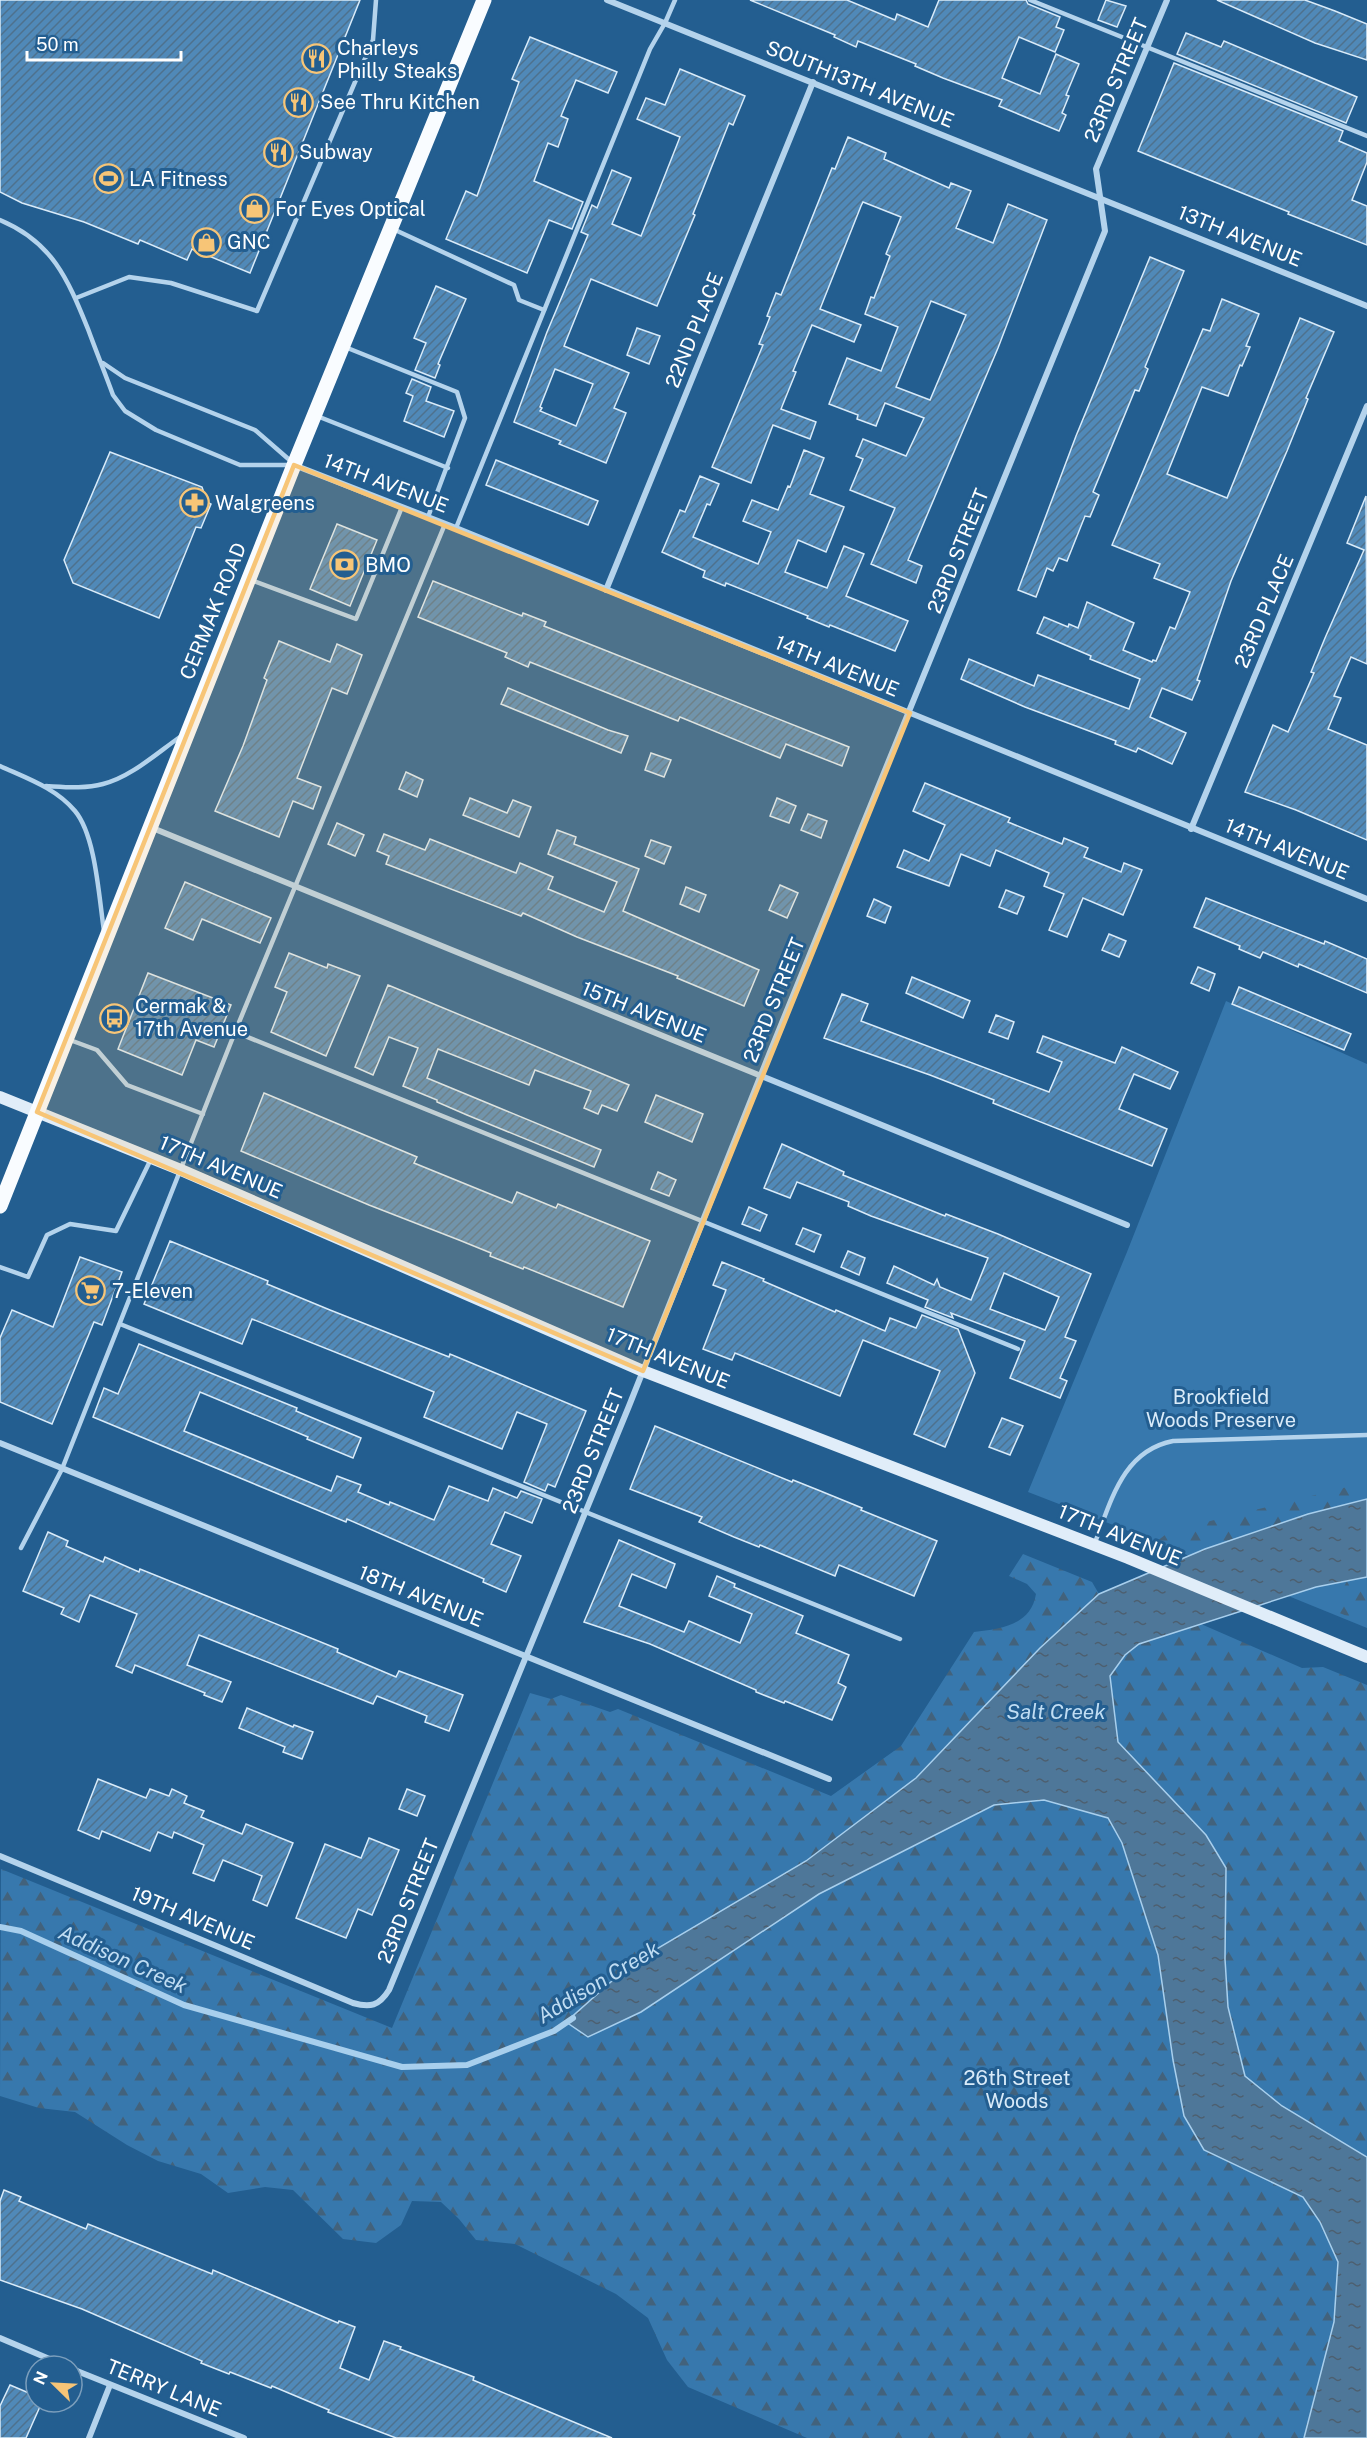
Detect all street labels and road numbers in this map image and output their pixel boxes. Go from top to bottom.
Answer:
street label: 23RD STREET [1079,14,1153,146]
street label: SOUTH13TH AVENUE [762,35,958,133]
street label: 13TH AVENUE [1174,200,1306,272]
street label: 22ND PLACE [660,269,728,391]
street label: 14TH AVENUE [320,448,452,518]
street label: 23RD STREET [922,485,994,617]
street label: CERMAK ROAD [175,539,251,683]
street label: 23RD PLACE [1229,551,1299,671]
street label: 14TH AVENUE [771,630,903,702]
street label: 14TH AVENUE [1221,813,1353,885]
street label: 23RD STREET [738,934,810,1066]
street label: 15TH AVENUE [578,976,710,1048]
street label: 17TH AVENUE [156,1130,286,1204]
street label: 17TH AVENUE [603,1322,733,1394]
street label: 23RD STREET [557,1385,629,1517]
street label: 17TH AVENUE [1055,1499,1185,1571]
street label: 18TH AVENUE [355,1560,487,1632]
street label: 23RD STREET [372,1835,444,1967]
street label: 19TH AVENUE [128,1881,258,1955]
street label: TERRY LANE [103,2354,225,2422]

